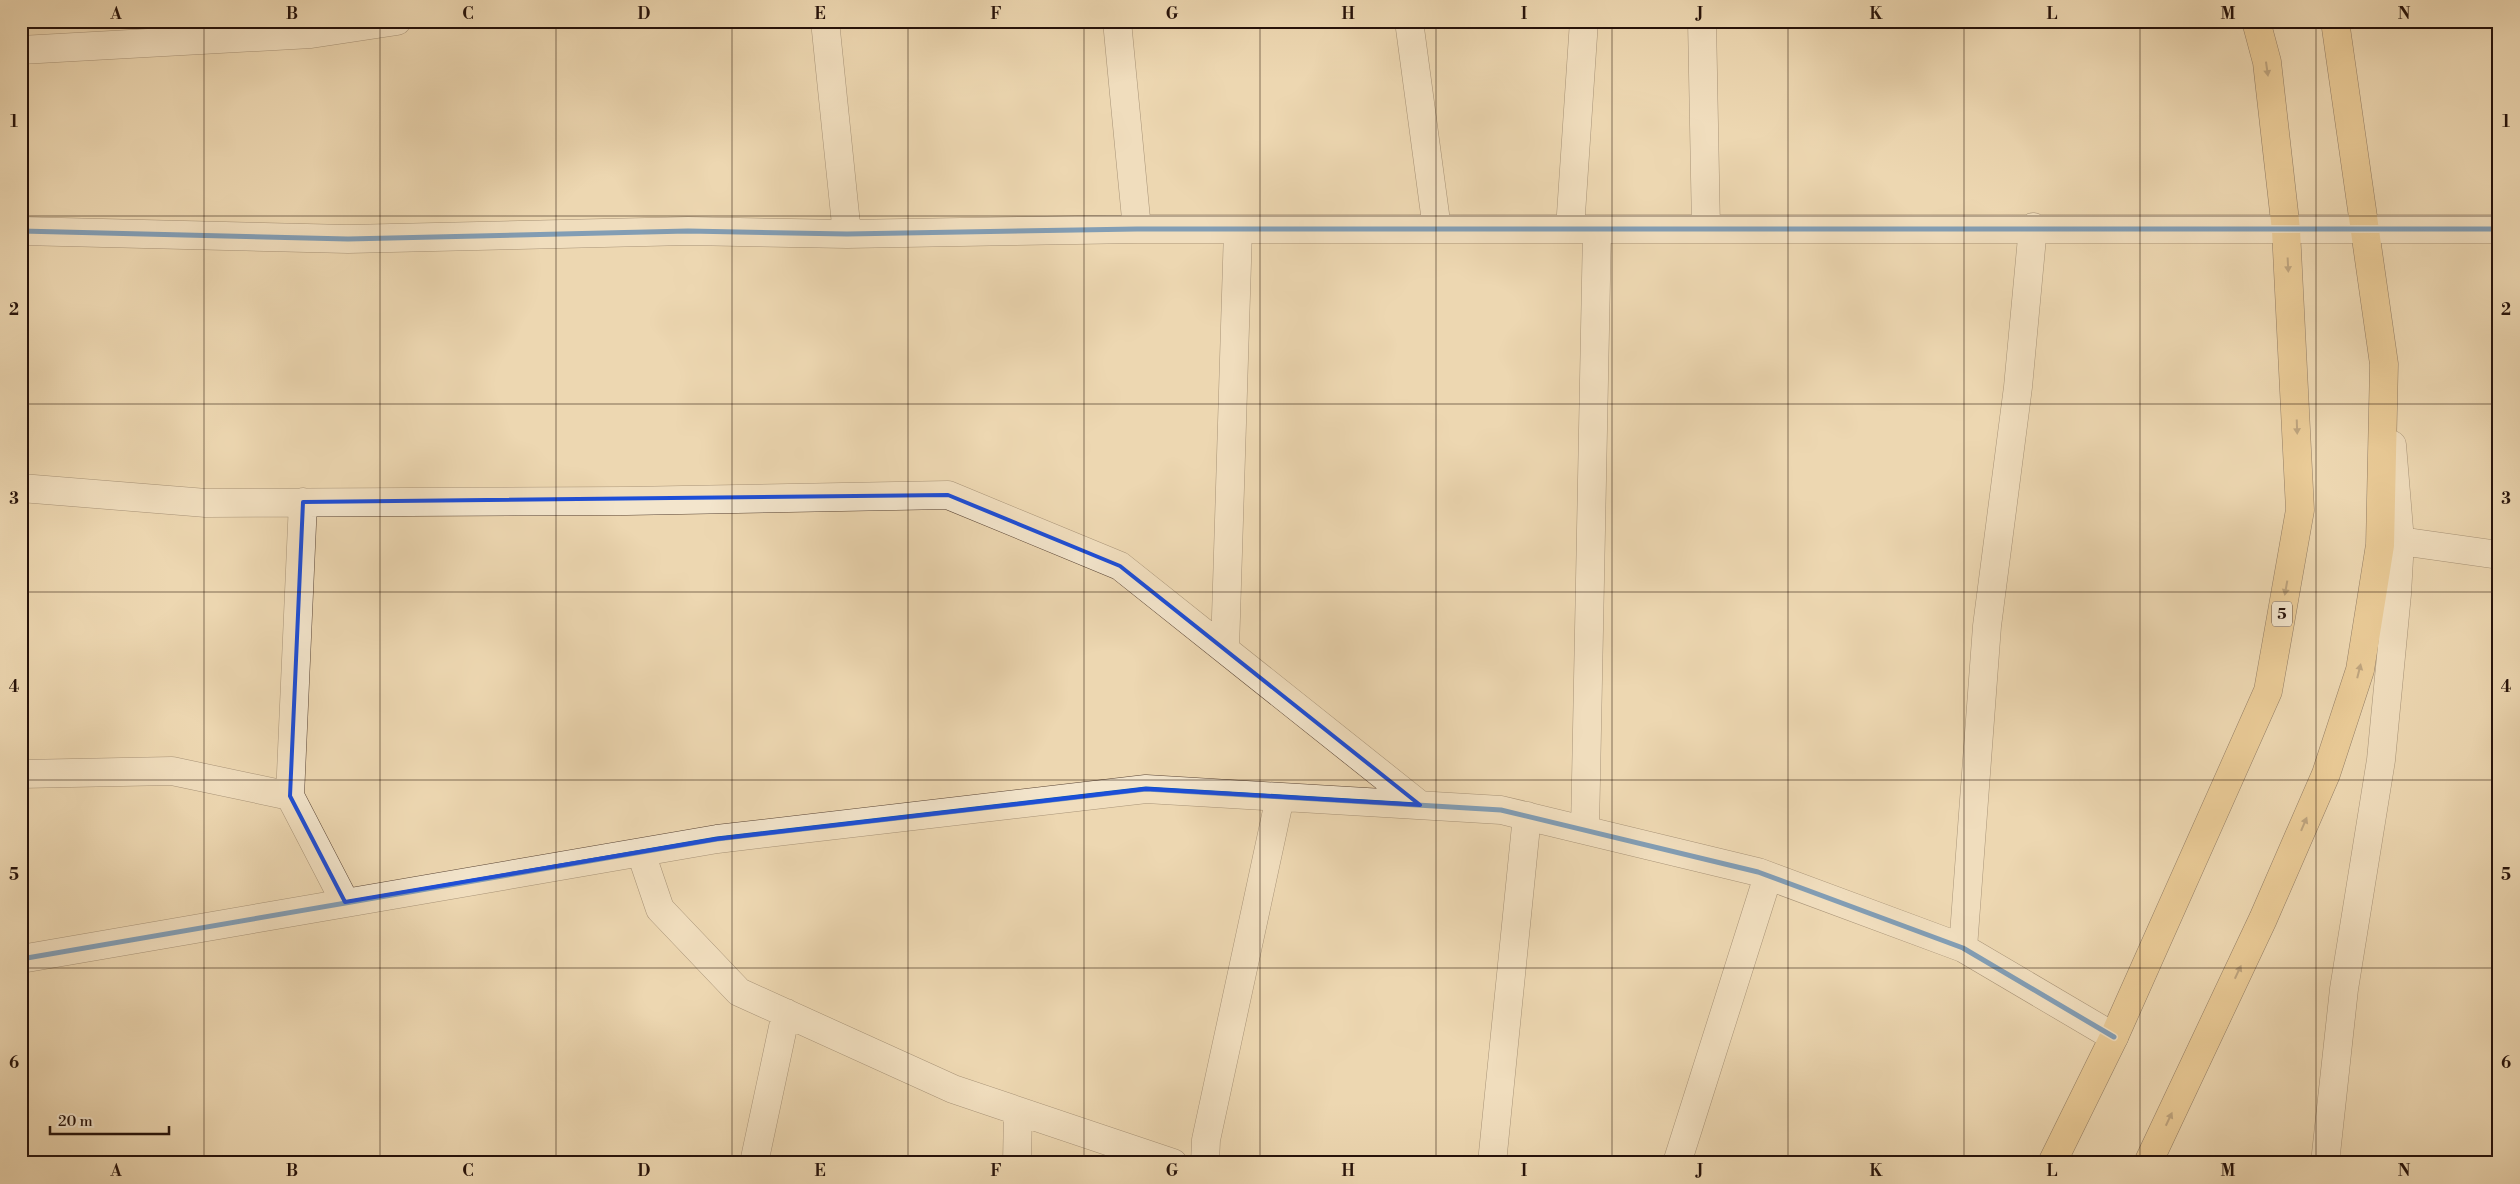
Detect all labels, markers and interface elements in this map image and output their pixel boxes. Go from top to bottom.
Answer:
text: A [109,4,122,24]
text: B [286,4,298,24]
text: C [462,4,474,24]
text: D [638,4,651,24]
text: E [814,4,826,24]
text: F [990,4,1002,24]
text: G [1166,4,1179,24]
text: H [1341,4,1355,24]
text: I [1521,4,1527,24]
text: J [1695,4,1703,24]
text: K [1870,4,1884,24]
text: L [2047,4,2058,24]
text: M [2221,4,2236,24]
text: N [2398,4,2411,24]
one-way arrow [2263,61,2271,77]
text: 1 [10,112,18,132]
text: 1 [2502,112,2510,132]
one-way arrow [2285,257,2293,273]
text: 2 [9,300,19,320]
text: 2 [2501,300,2511,320]
one-way arrow [2293,419,2301,435]
text: 3 [9,489,19,509]
text: 3 [2501,489,2511,509]
one-way arrow [2282,581,2290,597]
road number: 5 [2272,602,2292,626]
one-way arrow [2355,663,2363,678]
text: 4 [9,677,20,697]
text: 4 [2501,677,2512,697]
one-way arrow [2301,817,2309,831]
text: 5 [9,865,19,885]
text: 5 [2501,865,2511,885]
one-way arrow [2235,965,2243,979]
text: 6 [9,1053,19,1073]
text: 6 [2501,1053,2511,1073]
scale bar [50,1104,169,1136]
text: 20 m [58,1112,93,1131]
one-way arrow [2165,1112,2173,1126]
text: A [109,1161,122,1181]
text: B [286,1161,298,1181]
text: C [462,1161,474,1181]
text: D [638,1161,651,1181]
text: E [814,1161,826,1181]
text: F [990,1161,1002,1181]
text: G [1166,1161,1179,1181]
text: H [1341,1161,1355,1181]
text: I [1521,1161,1527,1181]
text: J [1695,1161,1703,1181]
text: K [1870,1161,1884,1181]
text: L [2047,1161,2058,1181]
text: M [2221,1161,2236,1181]
text: N [2398,1161,2411,1181]

